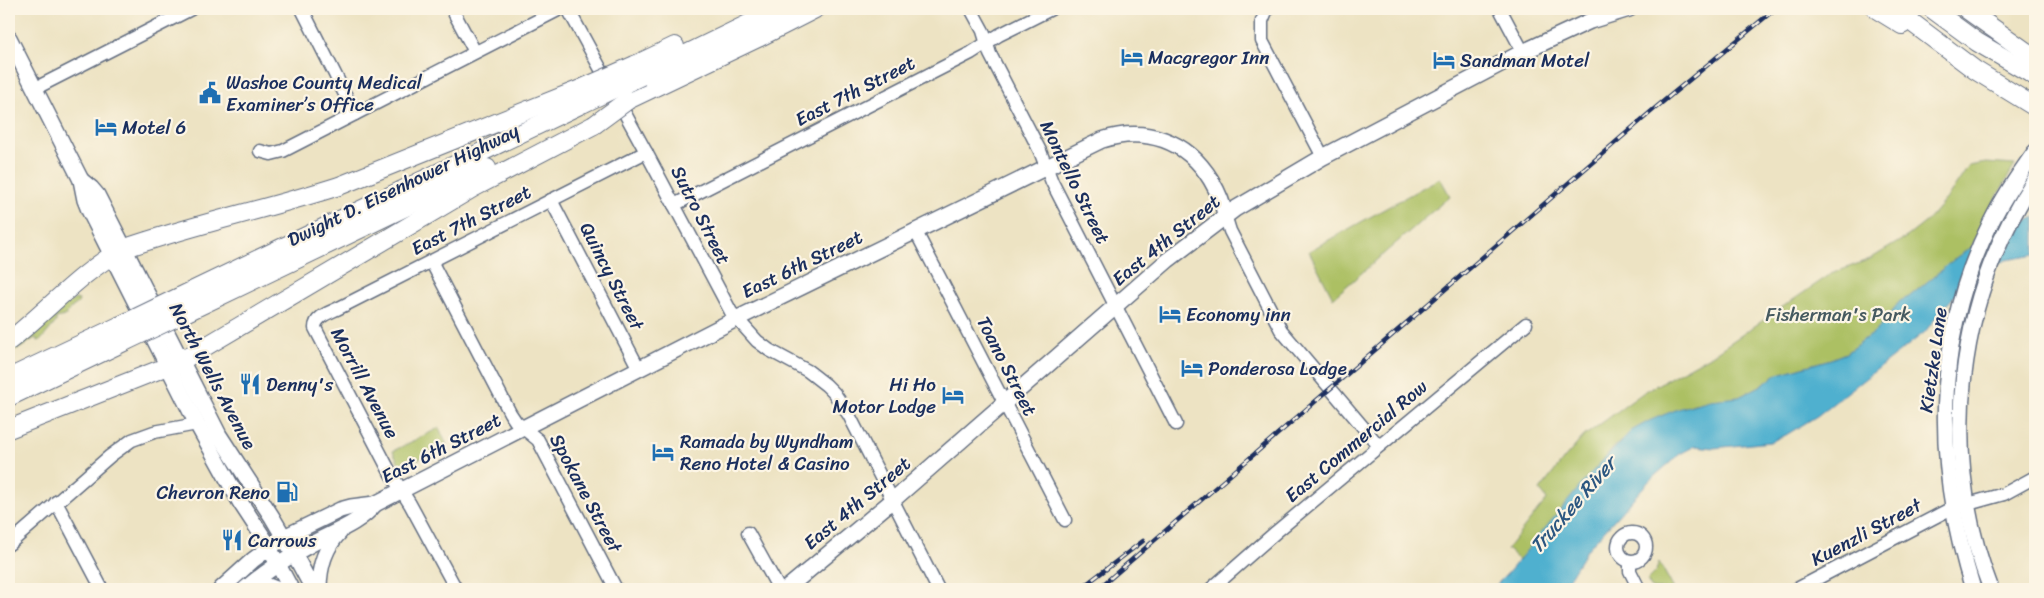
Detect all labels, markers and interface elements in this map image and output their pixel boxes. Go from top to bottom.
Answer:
place label: Macgregor Inn [1148,41,1270,74]
hotel icon: Macgregor Inn [1119,44,1145,70]
place label: Sandman Motel [1460,44,1590,77]
street label: East 7th Street [789,46,921,136]
hotel icon: Sandman Motel [1431,47,1457,73]
place label: Washoe County Medical Examiner’s Office [226,66,422,121]
public building icon: Washoe County Medical Examiner’s Office [197,80,223,106]
place label: Motel 6 [122,111,186,144]
hotel icon: Motel 6 [93,114,119,140]
street label: Dwight D. Eisenhower Highway [281,114,525,256]
street label: Montello Street [1031,114,1119,250]
street label: Sutro Street [662,160,740,270]
street label: East 7th Street [405,175,537,265]
street label: East 4th Street [1104,186,1228,294]
street label: Quincy Street [571,216,654,337]
street label: East 6th Street [736,220,868,308]
street label: North Wells Avenue [160,296,266,456]
place label: Economy inn [1186,298,1291,331]
park label: Fisherman's Park [1765,298,1911,331]
hotel icon: Economy inn [1157,301,1183,327]
street label: Kietzke Lane [1909,305,1957,415]
street label: Toano Street [968,310,1046,422]
street label: Morrill Avenue [322,321,408,445]
place label: Ponderosa Lodge [1208,352,1347,385]
hotel icon: Ponderosa Lodge [1179,355,1205,381]
place label: Denny's [266,368,333,401]
place label: Hi Ho Motor Lodge [833,368,936,423]
restaurant icon: Denny's [237,371,263,397]
street label: East Commercial Row [1277,371,1435,511]
hotel icon: Hi Ho Motor Lodge [940,382,966,408]
street label: East 6th Street [375,403,507,493]
place label: Ramada by Wyndham Reno Hotel & Casino [680,425,854,480]
street label: Spokane Street [541,427,632,560]
hotel icon: Ramada by Wyndham Reno Hotel & Casino [650,439,676,465]
water label: Truckee River [1521,446,1628,562]
street label: East 4th Street [796,448,918,558]
place label: Chevron Reno [156,476,270,509]
fuel station icon: Chevron Reno [274,479,300,505]
street label: Kuenzli Street [1805,488,1929,575]
place label: Carrows [248,524,317,557]
restaurant icon: Carrows [219,527,245,553]

